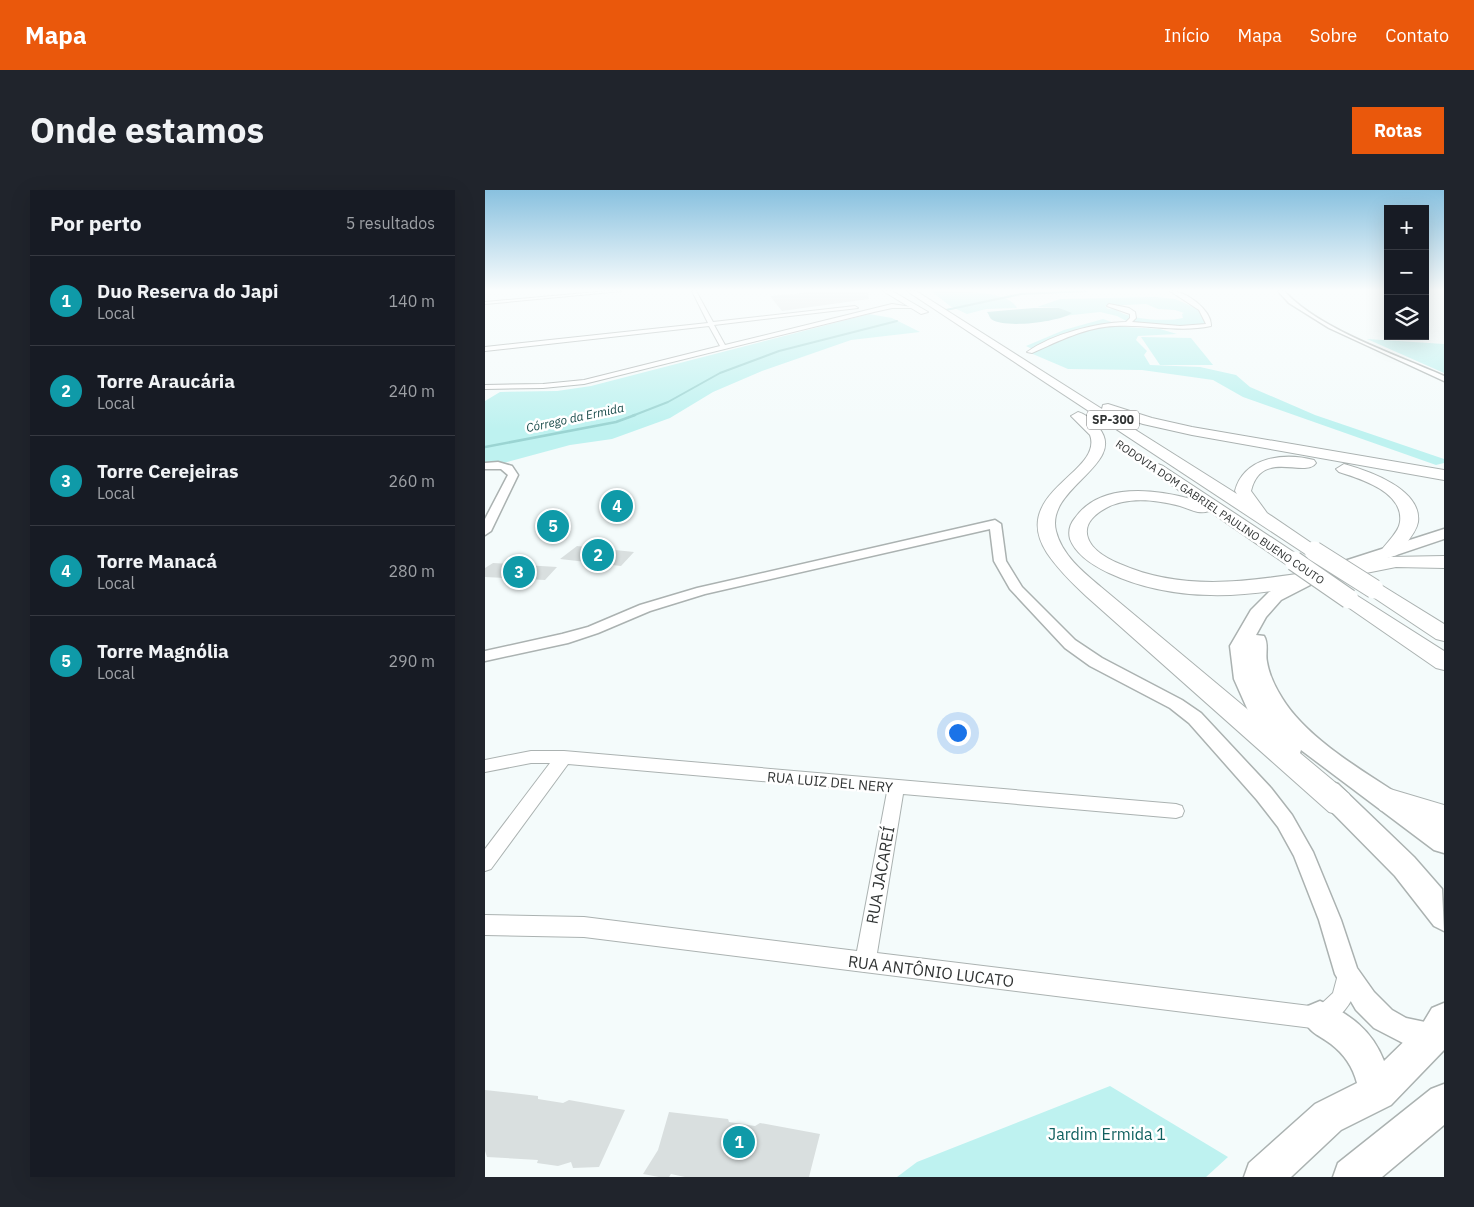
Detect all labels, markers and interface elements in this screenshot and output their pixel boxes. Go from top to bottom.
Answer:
text: Mapa [25,19,87,51]
text: Início [1164,24,1210,47]
text: Mapa [1238,24,1282,47]
text: Sobre [1310,24,1357,47]
text: Contato [1385,24,1449,47]
text: Onde estamos [30,107,264,153]
button: Rotas [1352,107,1444,154]
map controls [1384,205,1429,340]
button: + [1384,205,1429,250]
text: Por perto [50,209,142,237]
text: 5 resultados [346,213,435,233]
button: − [1384,250,1429,295]
text: Duo Reserva do Japi [97,279,279,303]
text: 1 [61,291,71,311]
text: 140 m [388,291,435,311]
button: layers [1384,295,1429,340]
text: Local [97,303,135,323]
text: Torre Araucária [97,369,235,393]
text: 2 [61,381,71,401]
text: 240 m [388,381,435,401]
text: Local [97,393,135,413]
water label: Córrego da Ermida [525,400,625,435]
road number: SP-300 [1087,410,1139,430]
street label: RODOVIA DOM GABRIEL PAULINO BUENO COUTO [1113,437,1327,587]
text: Torre Cerejeiras [97,459,239,483]
text: 3 [61,471,71,491]
text: 260 m [388,471,435,491]
text: Local [97,483,135,503]
pin: 4 [601,487,633,525]
pin: 5 [537,507,569,545]
pin: 2 [582,536,614,574]
text: Torre Manacá [97,549,217,573]
pin: 3 [503,553,535,591]
text: 4 [61,561,71,581]
text: 280 m [388,561,435,581]
text: Local [97,573,135,593]
text: Torre Magnólia [97,639,229,663]
text: 5 [61,651,71,671]
text: 290 m [388,651,435,671]
text: Local [97,663,135,683]
your location [945,720,971,746]
street label: RUA LUIZ DEL NERY [766,768,894,797]
street label: RUA JACAREÍ [861,824,898,925]
street label: RUA ANTÔNIO LUCATO [847,951,1015,991]
pin: 1 [723,1123,755,1161]
park label: Jardim Ermida 1 [1048,1124,1166,1144]

